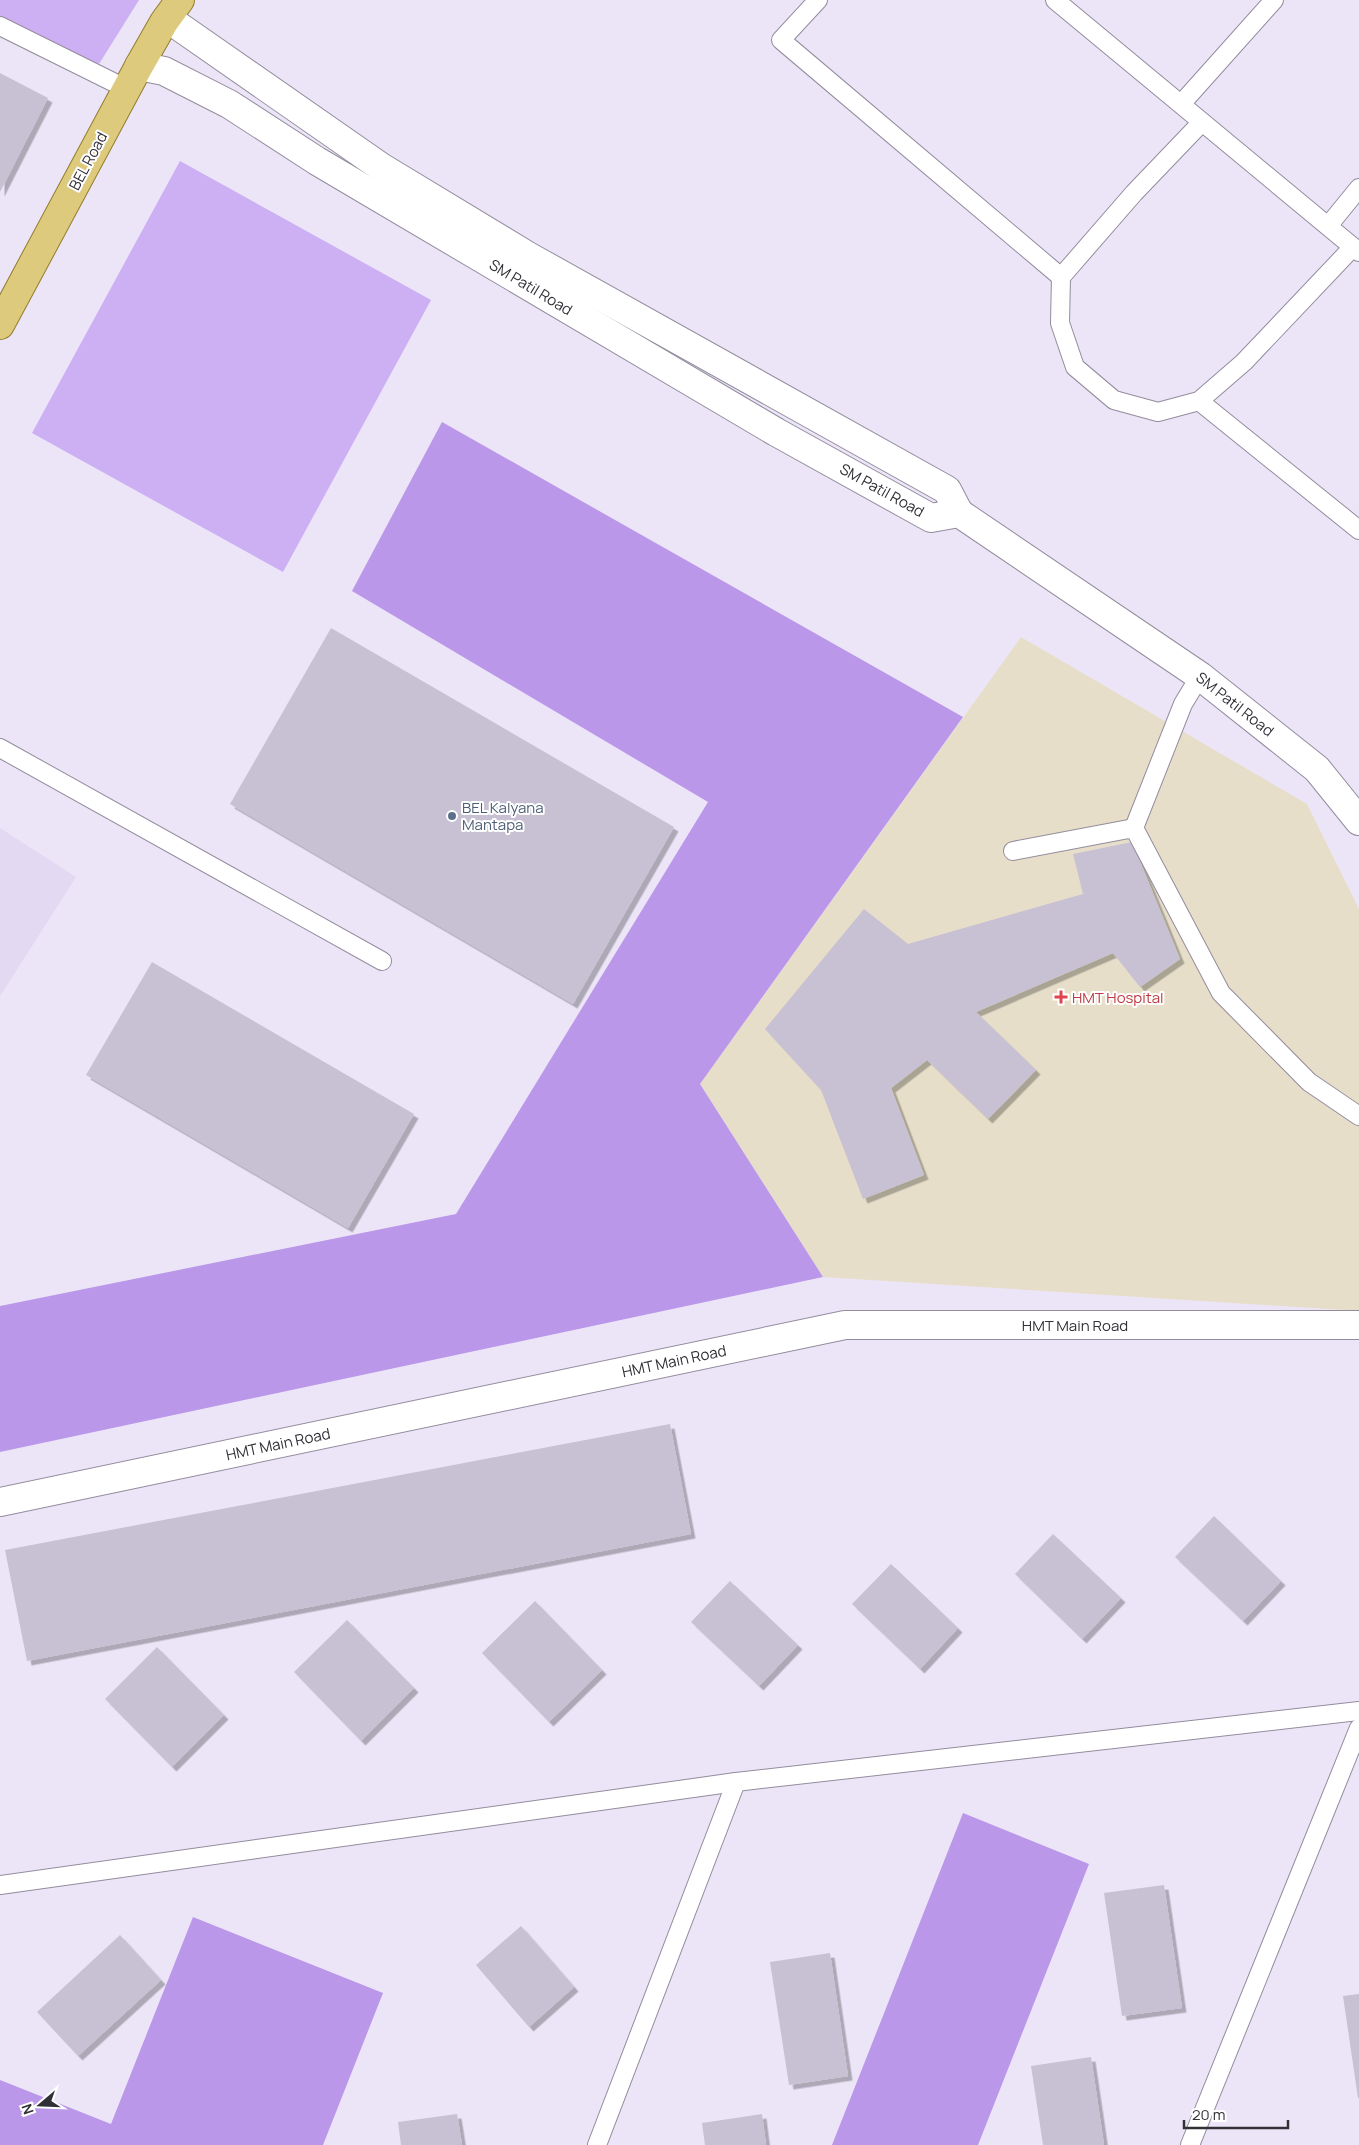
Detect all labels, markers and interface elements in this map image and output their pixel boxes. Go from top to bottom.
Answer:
street label: BEL Road [64,128,112,194]
street label: SM Patil Road [486,254,576,320]
street label: SM Patil Road [836,458,928,522]
street label: SM Patil Road [1192,667,1278,741]
place label: BEL Kalyana Mantapa [462,797,544,835]
marker: BEL Kalyana Mantapa [446,810,458,822]
place label: HMT Hospital [1072,987,1164,1008]
marker: HMT Hospital [1054,990,1068,1004]
street label: HMT Main Road [1022,1315,1128,1336]
street label: HMT Main Road [620,1340,728,1382]
street label: HMT Main Road [224,1423,332,1465]
north arrow [15,2080,65,2130]
scale bar [1184,2098,1288,2130]
text: N [17,2102,38,2117]
text: 20 m [1192,2104,1225,2125]

